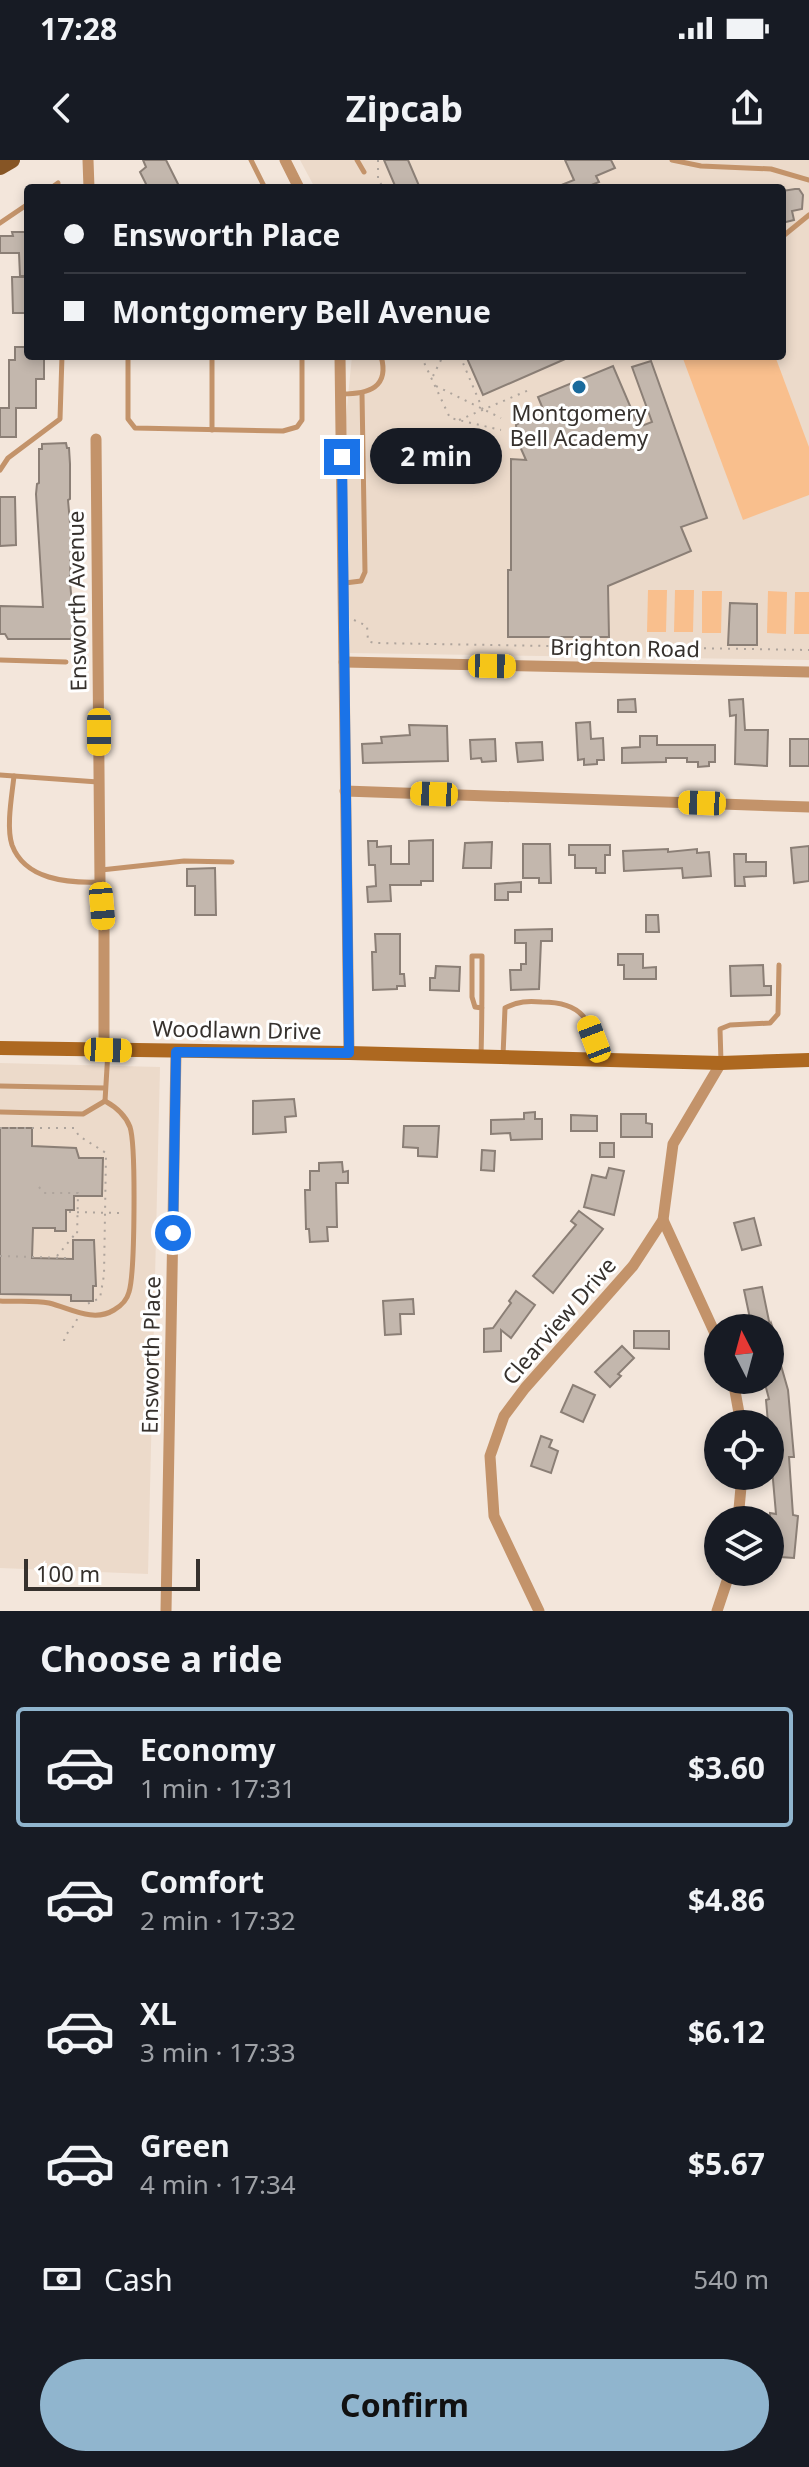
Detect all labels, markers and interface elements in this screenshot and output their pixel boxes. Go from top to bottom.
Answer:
text: 17:28 [40,8,117,49]
text: Zipcab [346,84,463,133]
icon: back [40,86,84,130]
icon: share [725,86,769,130]
text: Ensworth Place [112,214,340,255]
text: Montgomery Bell Avenue [112,291,491,332]
marker: Montgomery Bell Academy [570,378,588,396]
place label: Montgomery Bell Academy [510,397,649,452]
callout: 2 min [370,429,502,485]
text: 2 min [400,438,472,474]
route end [324,439,360,475]
street label: Ensworth Avenue [59,510,93,692]
street label: Brighton Road [550,631,700,663]
car [468,654,516,678]
car [87,708,111,756]
car [410,781,458,807]
car [678,790,726,816]
car [88,881,116,931]
car [574,1012,614,1066]
street label: Woodlawn Drive [152,1013,322,1045]
car [84,1037,132,1063]
route start [155,1215,191,1251]
street label: Clearview Drive [495,1250,622,1390]
street label: Ensworth Place [134,1276,166,1434]
north arrow [704,1314,784,1394]
map controls [704,1314,784,1586]
button: locate [704,1410,784,1490]
button: layers [704,1506,784,1586]
scale bar [24,1555,200,1591]
text: 100 m [36,1558,100,1588]
text: Choose a ride [40,1634,282,1683]
text: Economy [140,1729,276,1770]
icon: car [44,1731,116,1803]
text: $3.60 [688,1747,765,1788]
text: 1 min · 17:31 [140,1770,296,1806]
text: Comfort [140,1861,264,1902]
icon: car [44,1863,116,1935]
text: $4.86 [688,1879,765,1920]
text: 2 min · 17:32 [140,1902,296,1938]
text: XL [140,1993,177,2034]
icon: car [44,1995,116,2067]
text: $6.12 [688,2011,765,2052]
text: 3 min · 17:33 [140,2034,296,2070]
text: Green [140,2125,230,2166]
icon: car [44,2127,116,2199]
text: $5.67 [688,2143,765,2184]
text: 4 min · 17:34 [140,2166,296,2202]
icon: cash [40,2257,84,2301]
text: Cash [104,2259,173,2300]
text: 540 m [693,2261,769,2297]
button: Confirm [40,2359,769,2451]

